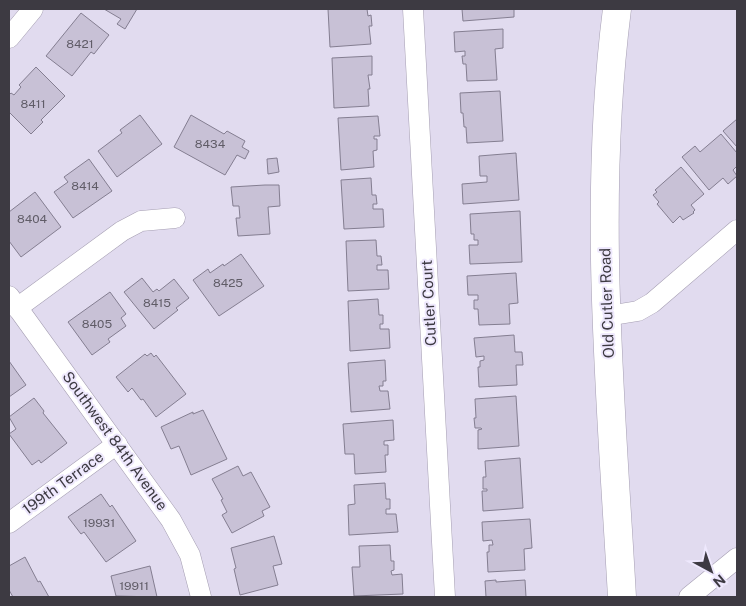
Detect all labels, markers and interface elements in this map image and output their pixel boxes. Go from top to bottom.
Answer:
house number: 8421 [66,37,94,51]
house number: 8411 [20,97,46,111]
house number: 8434 [195,137,226,151]
house number: 8414 [71,179,99,193]
house number: 8404 [17,212,48,226]
street label: Old Cutler Road [596,248,617,358]
street label: Cutler Court [418,259,439,346]
house number: 8425 [213,276,243,290]
house number: 8415 [143,296,171,310]
house number: 8405 [82,317,112,331]
street label: Southwest 84th Avenue [59,368,171,513]
street label: 199th Terrace [19,448,106,518]
house number: 19931 [83,516,115,530]
north arrow [686,546,736,596]
text: N [710,571,729,591]
house number: 19911 [119,579,149,593]

